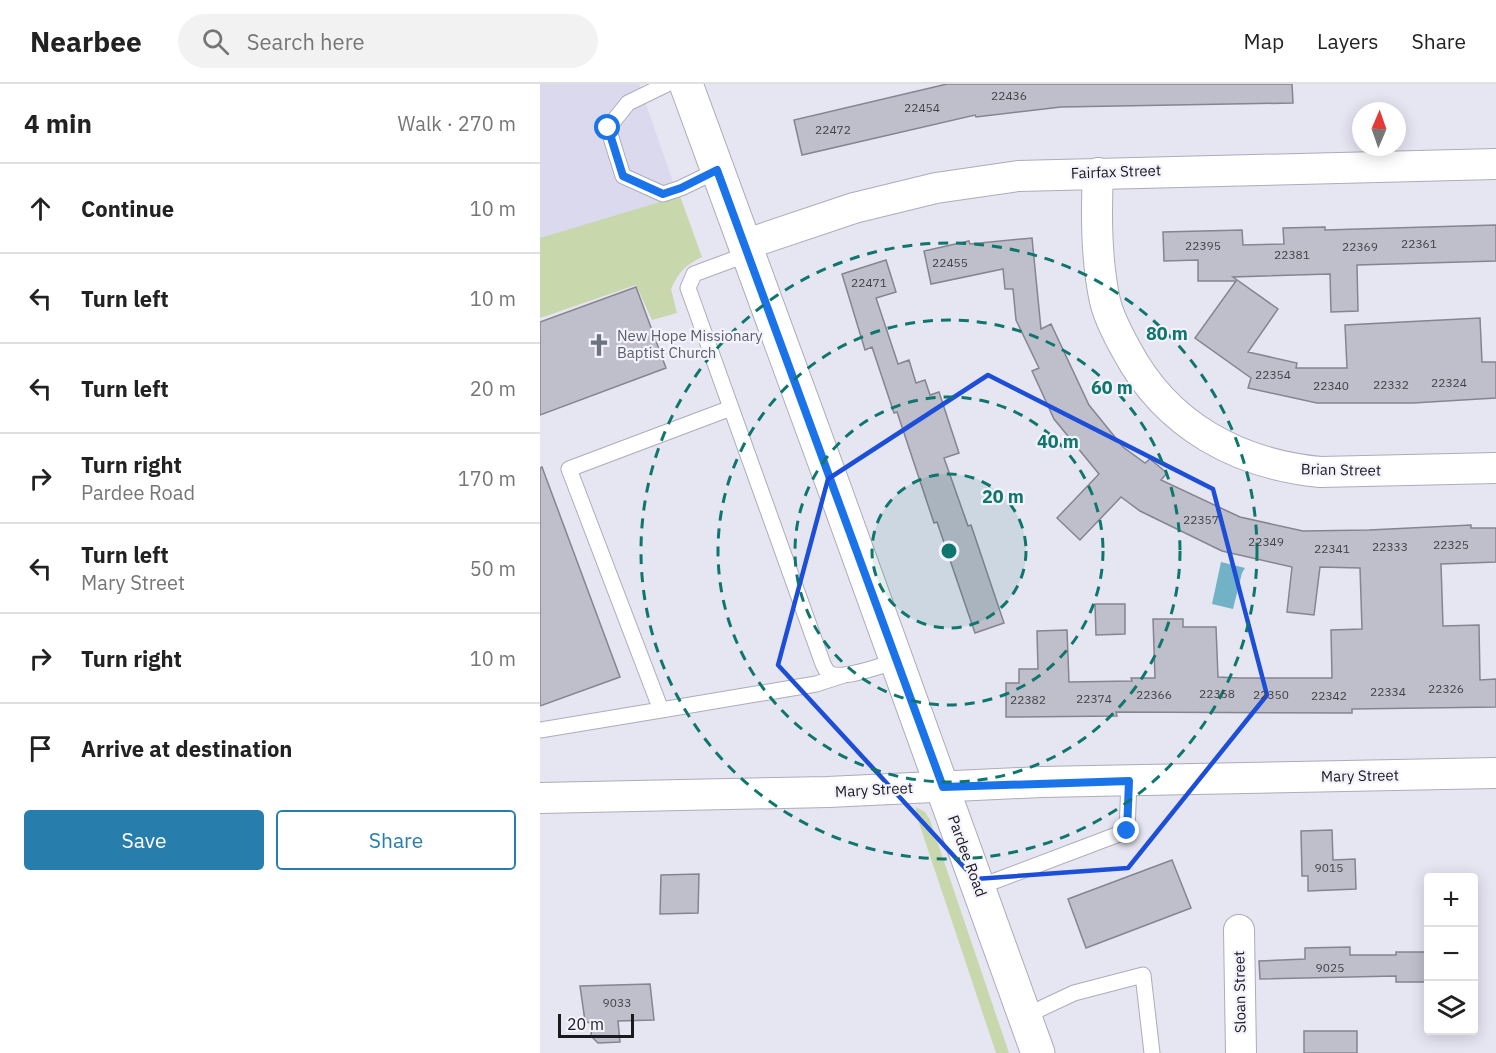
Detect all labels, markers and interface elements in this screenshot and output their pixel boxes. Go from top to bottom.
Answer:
search box [178,14,598,68]
text: Nearbee [30,23,142,60]
icon: search [199,25,232,58]
text: Search here [247,27,365,56]
text: Map [1244,27,1284,55]
text: Layers [1317,27,1379,55]
text: Share [1412,27,1466,55]
house number: 22436 [991,88,1027,103]
house number: 22454 [904,100,940,115]
north arrow [1352,102,1406,156]
text: 4 min [24,106,92,140]
text: Walk · 270 m [398,110,516,137]
route start [594,114,620,140]
house number: 22472 [815,122,851,137]
street label: Fairfax Street [1071,160,1161,183]
icon: ahead [24,192,57,225]
text: Continue [81,194,174,223]
text: 10 m [470,195,516,222]
house number: 22361 [1401,236,1437,251]
house number: 22395 [1185,238,1221,253]
house number: 22369 [1342,239,1378,254]
house number: 22381 [1274,247,1310,262]
house number: 22455 [932,255,968,270]
house number: 22471 [851,275,887,290]
icon: left [24,282,57,315]
text: Turn left [81,284,169,313]
text: 10 m [470,285,516,312]
text: 80 m [1146,322,1188,345]
place label: New Hope Missionary Baptist Church [617,326,763,362]
church icon: New Hope Missionary Baptist Church [586,332,612,358]
house number: 22354 [1255,367,1291,382]
icon: left [24,372,57,405]
text: Turn left [81,374,169,403]
text: 20 m [470,375,516,402]
house number: 22324 [1431,375,1467,390]
text: 60 m [1091,376,1133,399]
house number: 22332 [1373,377,1409,392]
house number: 22340 [1313,378,1349,393]
text: 40 m [1037,430,1079,453]
text: Turn right [81,450,182,479]
street label: Brian Street [1301,459,1381,480]
icon: right [24,462,57,495]
text: 170 m [458,465,516,492]
text: Pardee Road [81,479,195,506]
text: 20 m [982,485,1024,508]
house number: 22357 [1183,512,1219,527]
house number: 22349 [1248,534,1284,549]
house number: 22325 [1433,537,1469,552]
house number: 22333 [1372,539,1408,554]
text: Turn left [81,540,169,569]
centre of rings [939,541,959,561]
house number: 22341 [1314,541,1350,556]
icon: left [24,552,57,585]
text: 50 m [470,555,516,582]
text: Mary Street [81,569,185,596]
icon: right [24,642,57,675]
text: Turn right [81,644,182,673]
text: 10 m [470,645,516,672]
house number: 22326 [1428,681,1464,696]
house number: 22334 [1370,684,1406,699]
house number: 22358 [1199,686,1235,701]
house number: 22366 [1136,687,1172,702]
house number: 22350 [1253,687,1289,702]
house number: 22342 [1311,688,1347,703]
house number: 22374 [1076,691,1112,706]
house number: 22382 [1010,692,1046,707]
icon: arrive [24,732,57,765]
text: Arrive at destination [81,734,292,763]
street label: Mary Street [1321,765,1399,786]
street label: Mary Street [835,778,913,801]
button: Save [24,810,264,870]
button: Share [276,810,516,870]
street label: Pardee Road [944,812,991,899]
route end [1113,817,1139,843]
house number: 9015 [1315,860,1343,875]
map controls [1424,873,1478,1035]
button: + [1424,873,1478,927]
button: − [1424,927,1478,981]
street label: Sloan Street [1229,951,1250,1033]
house number: 9025 [1316,960,1344,975]
button: layers [1424,981,1478,1035]
house number: 9033 [603,995,631,1010]
scale bar [558,1011,634,1038]
text: 20 m [567,1014,604,1034]

